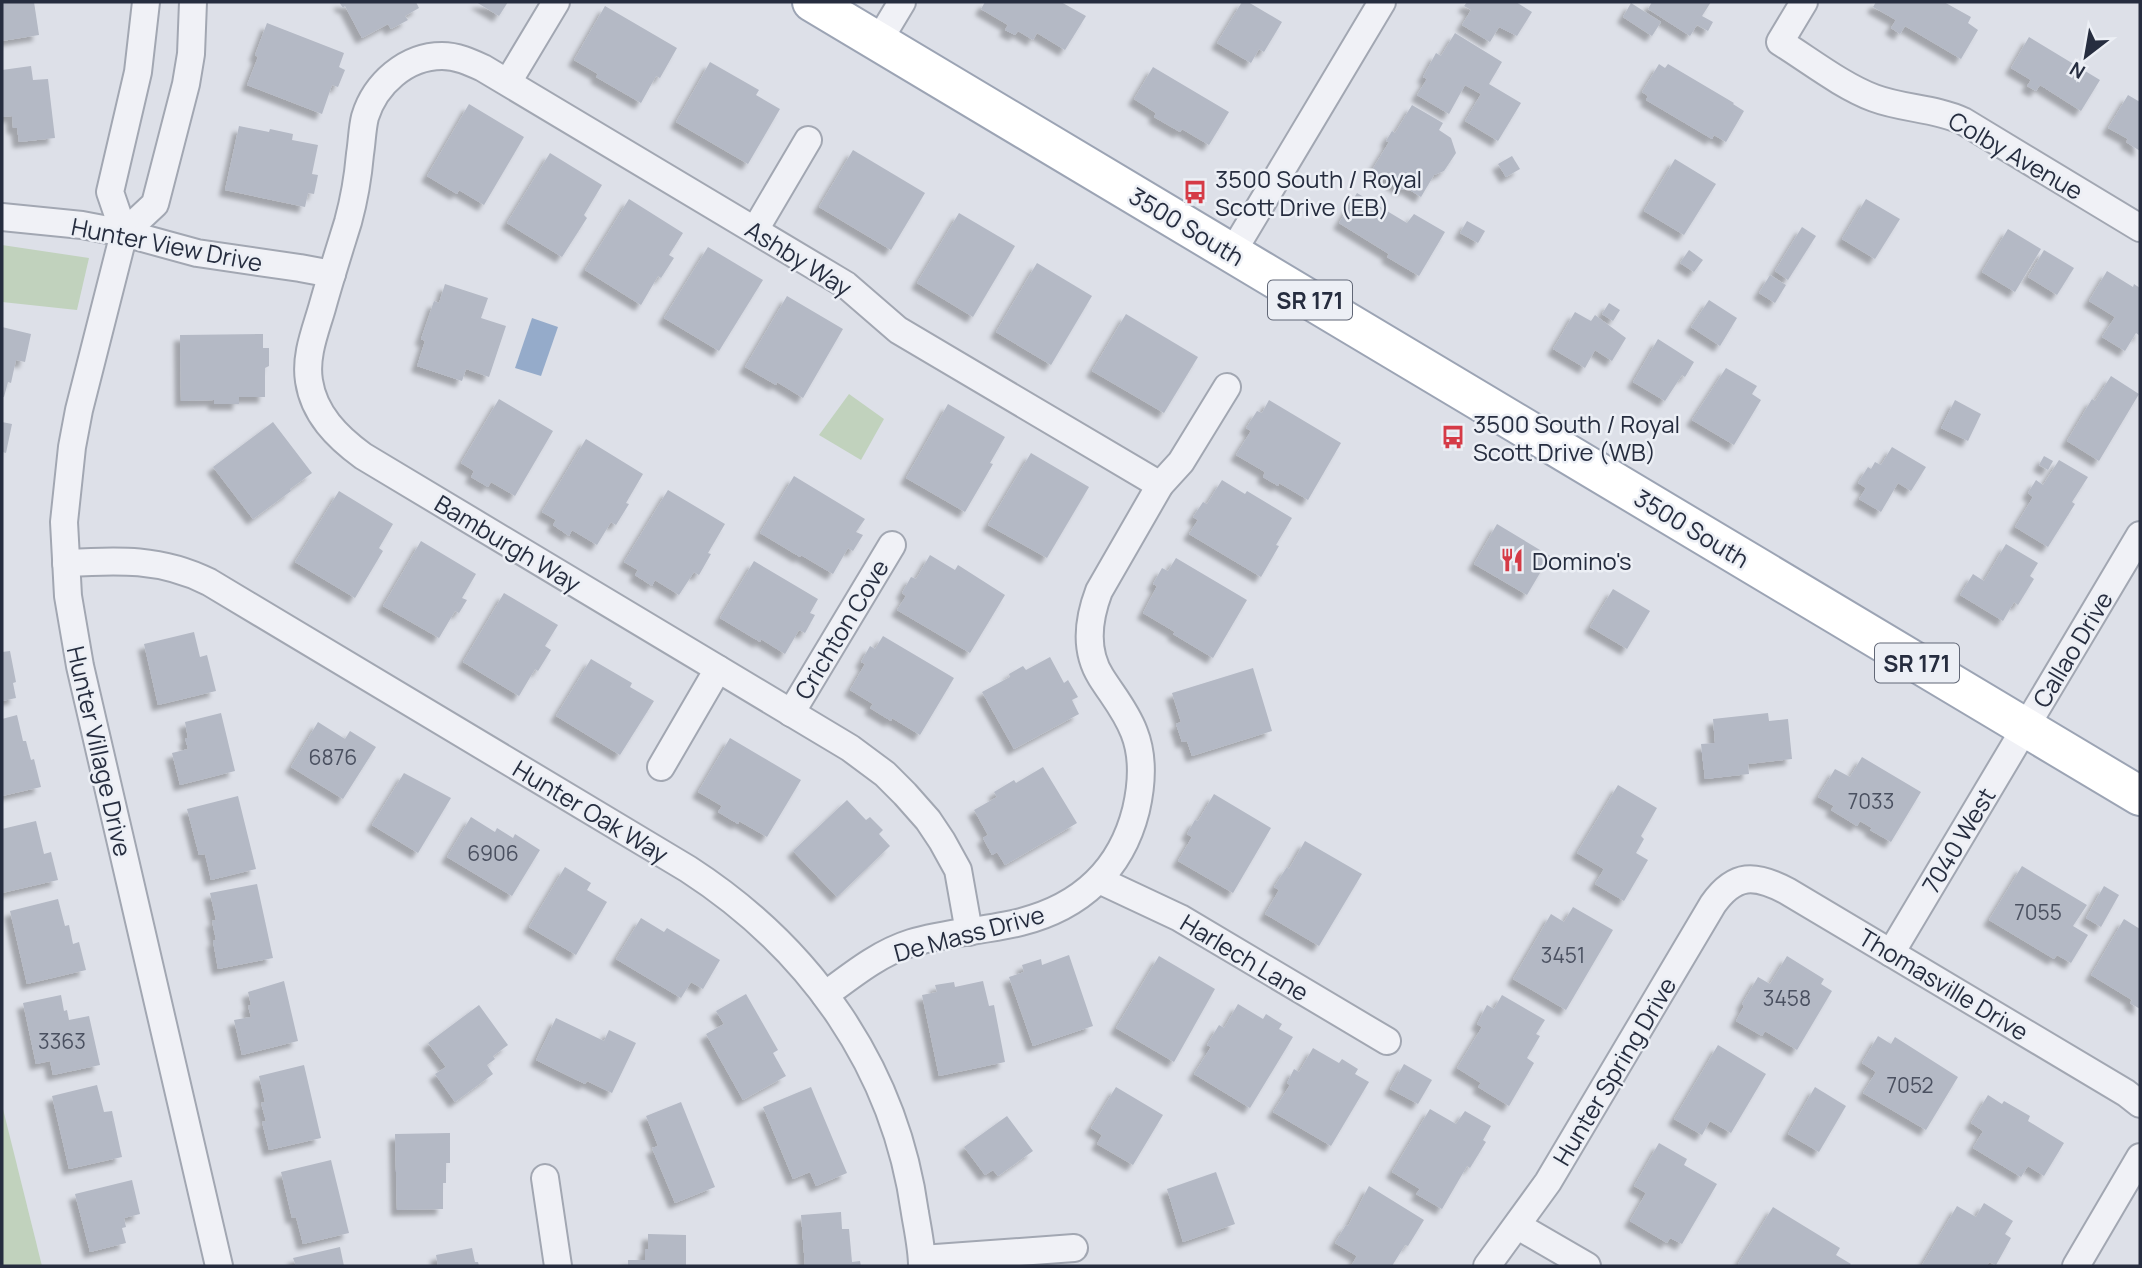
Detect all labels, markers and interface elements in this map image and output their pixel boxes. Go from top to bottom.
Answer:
north arrow [2051,21,2121,91]
text: N [2065,56,2090,85]
street label: Colby Avenue [1943,103,2089,207]
place label: 3500 South / Royal Scott Drive (EB) [1215,162,1422,223]
bus stop icon: 3500 South / Royal Scott Drive (EB) [1181,178,1209,206]
street label: 3500 South [1123,179,1251,273]
street label: Hunter View Drive [69,209,265,279]
street label: Ashby Way [739,212,859,304]
road number: SR 171 [1268,280,1352,320]
place label: 3500 South / Royal Scott Drive (WB) [1473,407,1680,468]
bus stop icon: 3500 South / Royal Scott Drive (WB) [1439,423,1467,451]
street label: 3500 South [1628,481,1756,575]
street label: Bamburgh Way [429,486,587,600]
place label: Domino's [1532,544,1632,577]
restaurant icon: Domino's [1498,546,1526,574]
street label: Crichton Cove [786,553,896,705]
street label: Callao Drive [2024,585,2120,713]
street label: Hunter Village Drive [60,643,140,859]
road number: SR 171 [1875,643,1959,682]
house number: 6876 [309,743,357,771]
street label: Hunter Oak Way [507,752,675,871]
street label: 7040 West [1914,781,2002,899]
house number: 7033 [1848,787,1894,815]
house number: 6906 [467,839,519,867]
street label: De Mass Drive [890,897,1048,969]
house number: 7055 [2014,898,2062,926]
street label: Harlech Lane [1175,906,1315,1008]
street label: Thomasville Drive [1853,920,2035,1048]
house number: 3451 [1541,941,1585,969]
street label: Hunter Spring Drive [1545,971,1683,1171]
house number: 3458 [1763,984,1811,1012]
house number: 3363 [38,1027,86,1055]
house number: 7052 [1887,1071,1933,1099]

